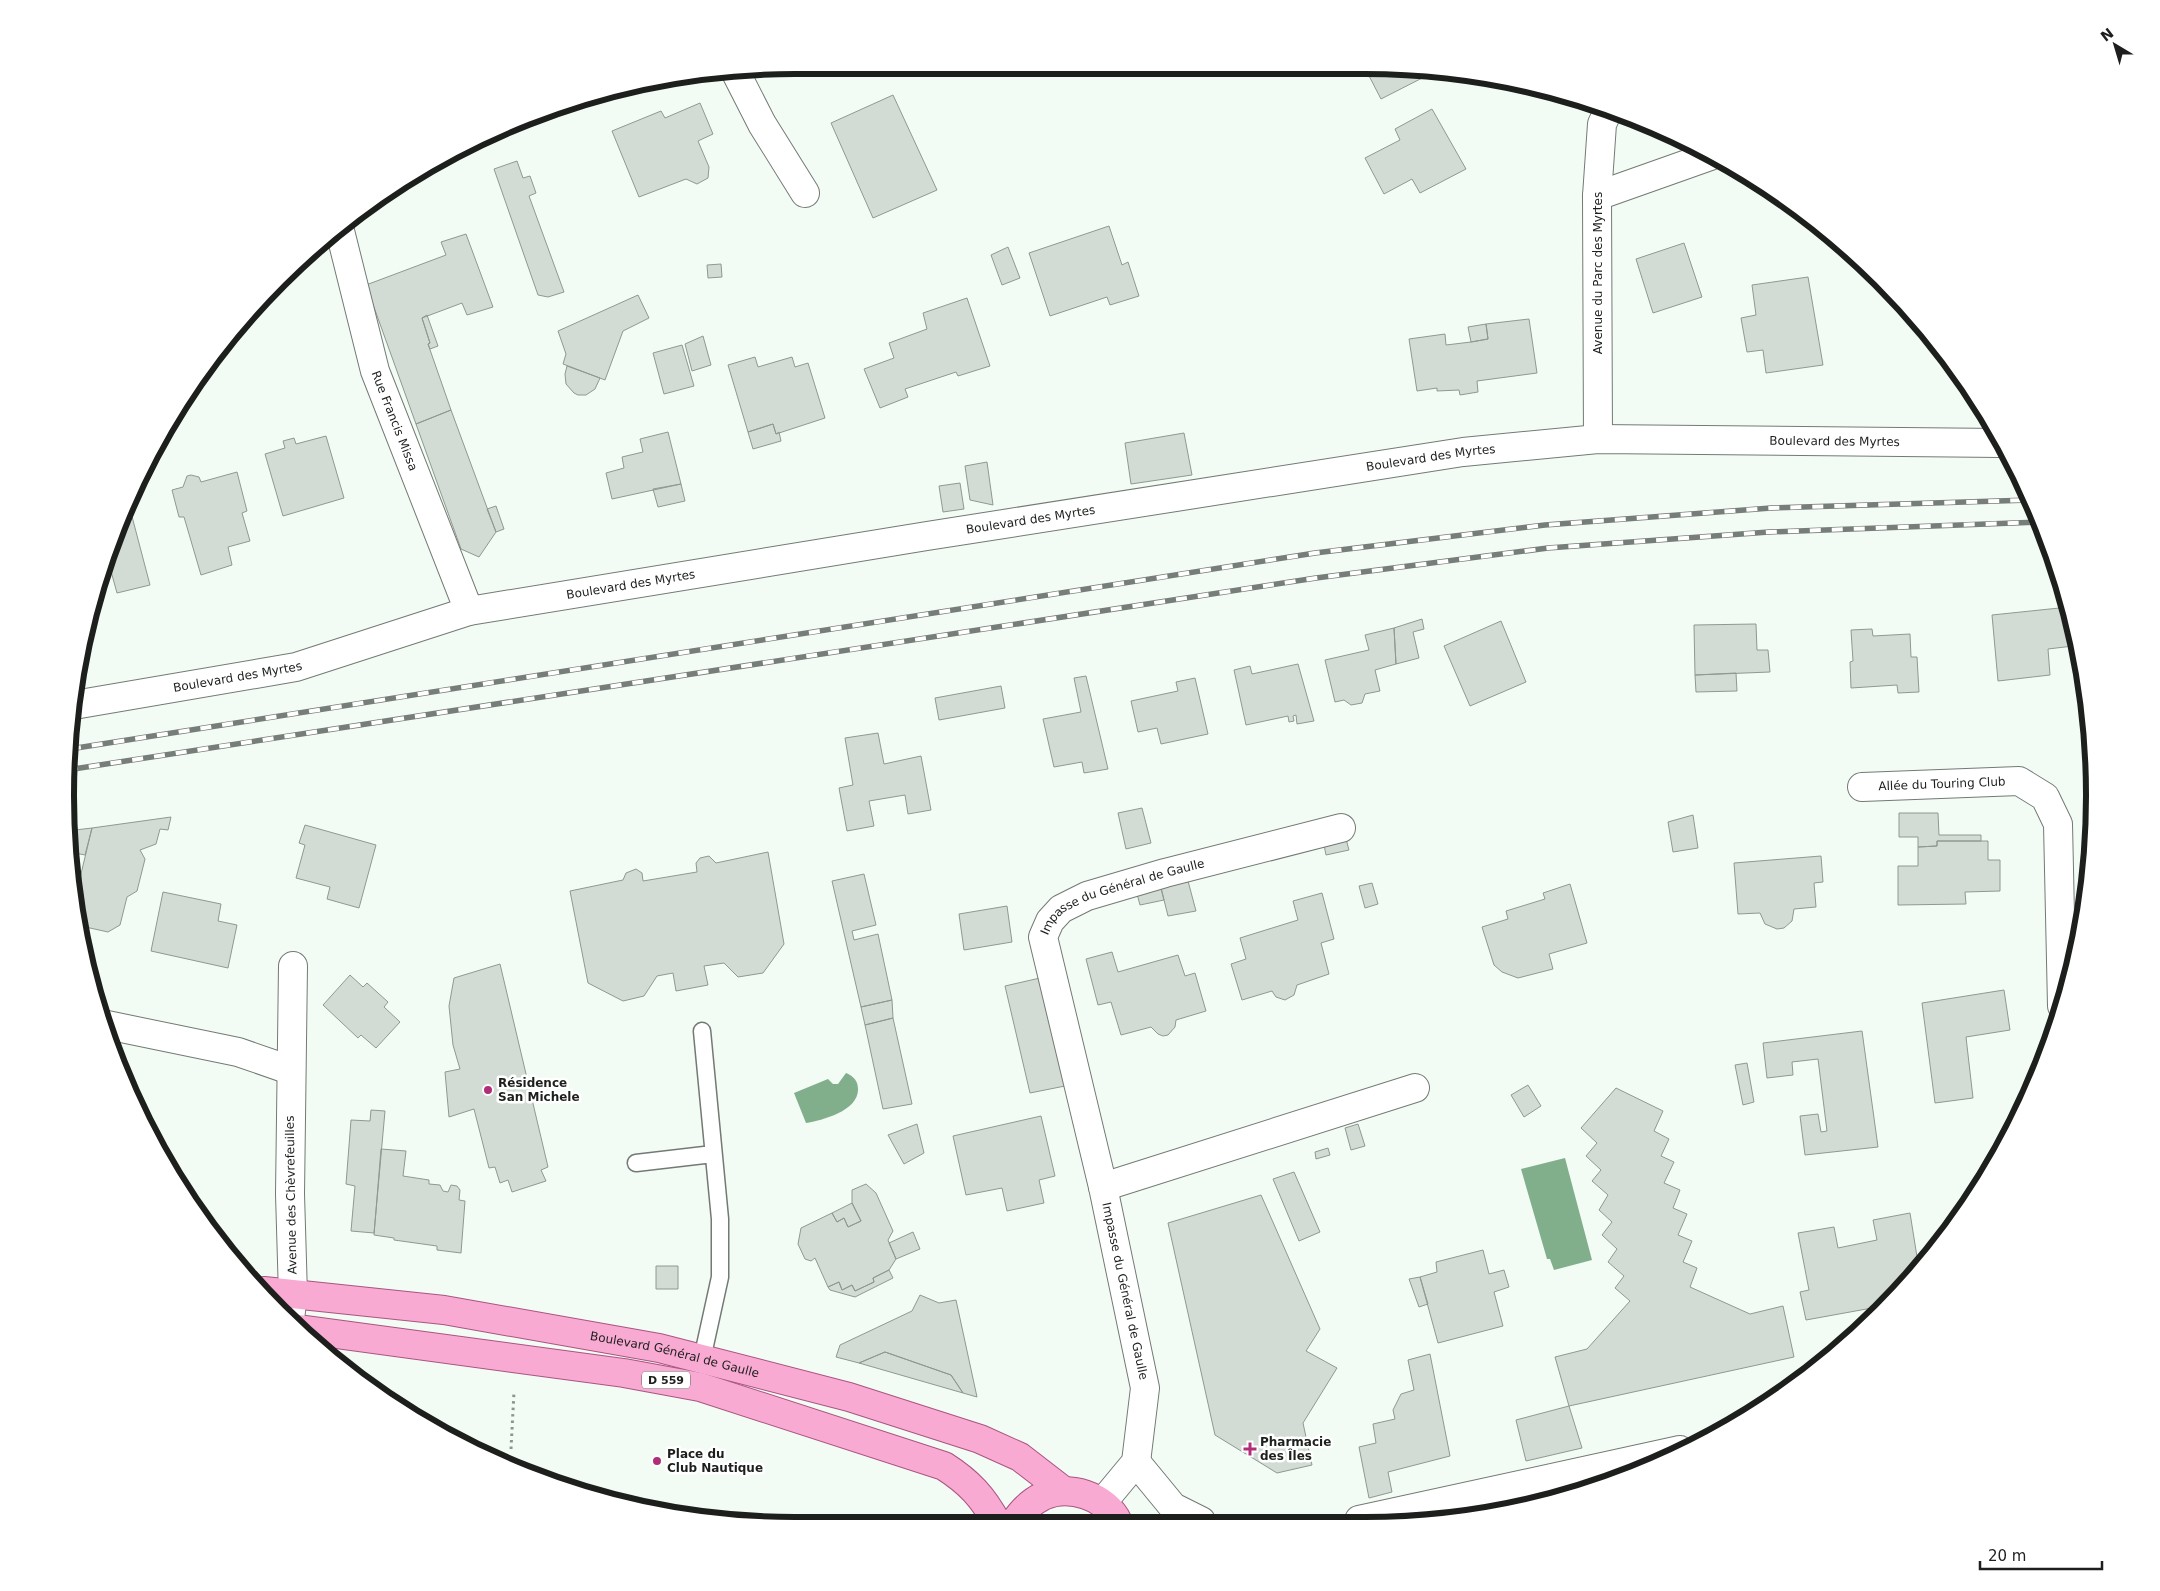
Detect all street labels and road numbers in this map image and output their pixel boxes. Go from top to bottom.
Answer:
street label: Avenue du Parc des Myrtes [1591,192,1605,354]
street label: Rue Francis Missa [369,369,420,473]
street label: Boulevard des Myrtes [1769,434,1900,449]
street label: Boulevard des Myrtes [1365,442,1496,474]
street label: Boulevard des Myrtes [965,503,1096,537]
street label: Boulevard des Myrtes [565,567,696,602]
street label: Boulevard des Myrtes [172,658,304,695]
street label: Allée du Touring Club [1878,775,2006,793]
street label: Impasse du Général de Gaulle [1038,856,1206,937]
street label: Avenue des Chèvrefeuilles [283,1115,299,1275]
street label: Impasse du Général de Gaulle [1099,1201,1151,1381]
street label: Boulevard Général de Gaulle [589,1329,761,1381]
road number: D 559 [642,1372,690,1388]

